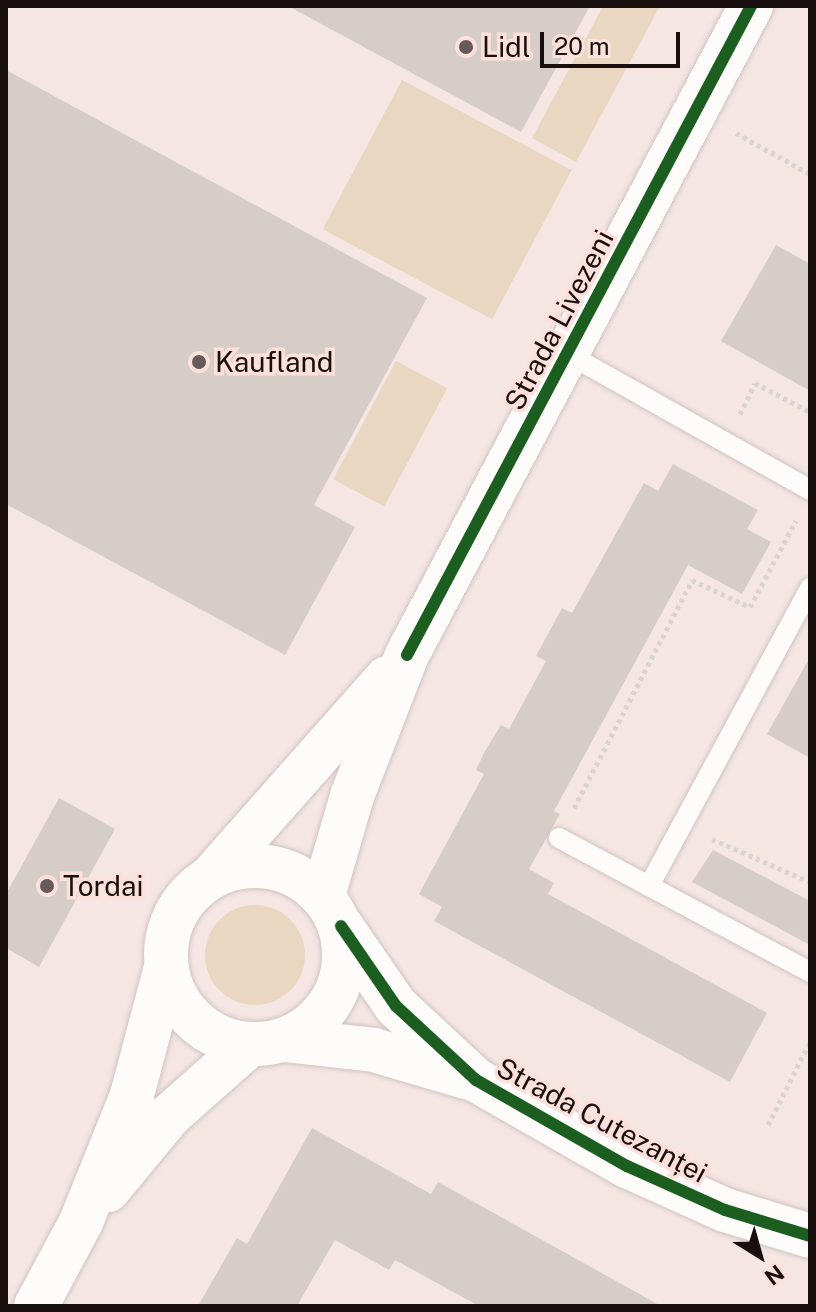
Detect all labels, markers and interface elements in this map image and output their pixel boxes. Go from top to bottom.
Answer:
scale bar [544,16,684,66]
place label: Lidl [482,30,530,64]
text: 20 m [554,32,610,60]
marker: Lidl [457,38,475,56]
street label: Strada Livezeni [498,224,620,416]
place label: Kaufland [215,345,333,379]
marker: Kaufland [190,353,208,371]
place label: Tordai [63,869,143,903]
marker: Tordai [38,877,56,895]
street label: Strada Cutezanței [491,1050,713,1190]
north arrow [720,1216,800,1296]
text: N [760,1260,789,1291]

